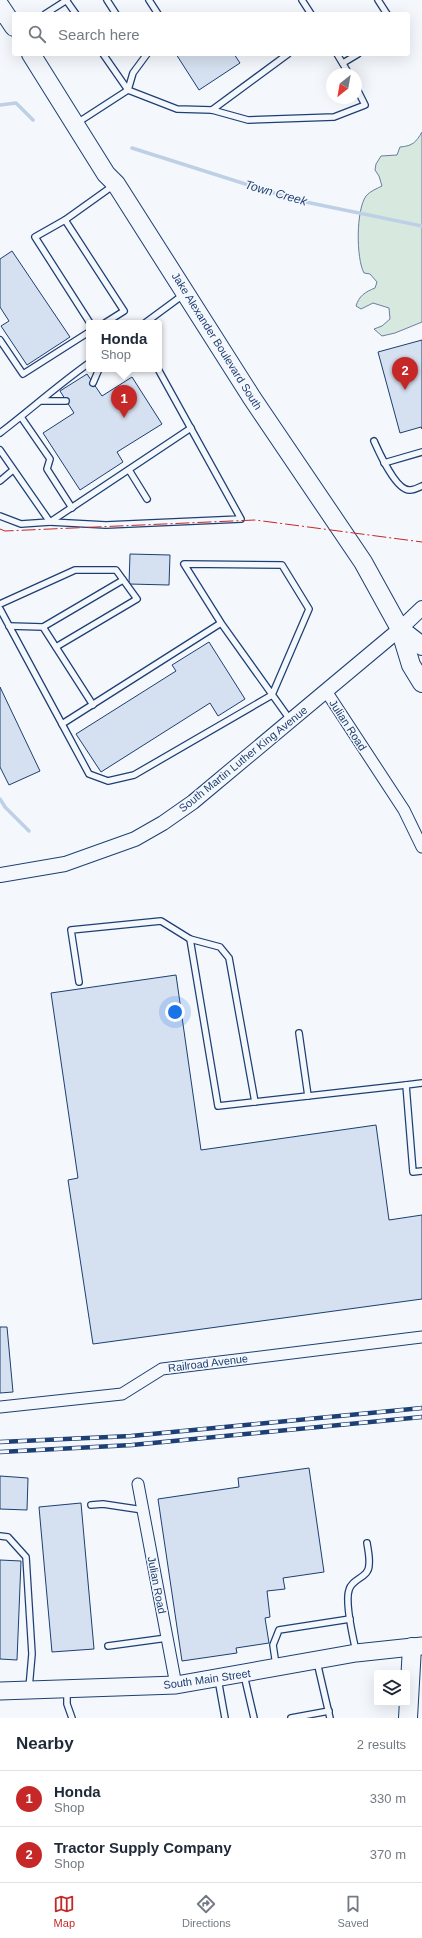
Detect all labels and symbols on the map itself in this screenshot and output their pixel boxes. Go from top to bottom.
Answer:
north arrow [326,68,362,104]
water label: Town Creek [244,178,309,209]
street label: Jake Alexander Boulevard South [170,270,264,412]
pin: 2 [392,357,418,390]
pin: 1 [111,385,137,418]
street label: Julian Road [327,697,369,753]
street label: South Martin Luther King Avenue [177,704,309,814]
your location [165,1002,185,1022]
street label: Railroad Avenue [167,1352,249,1374]
street label: Julian Road [146,1555,168,1615]
street label: South Main Street [163,1667,251,1691]

